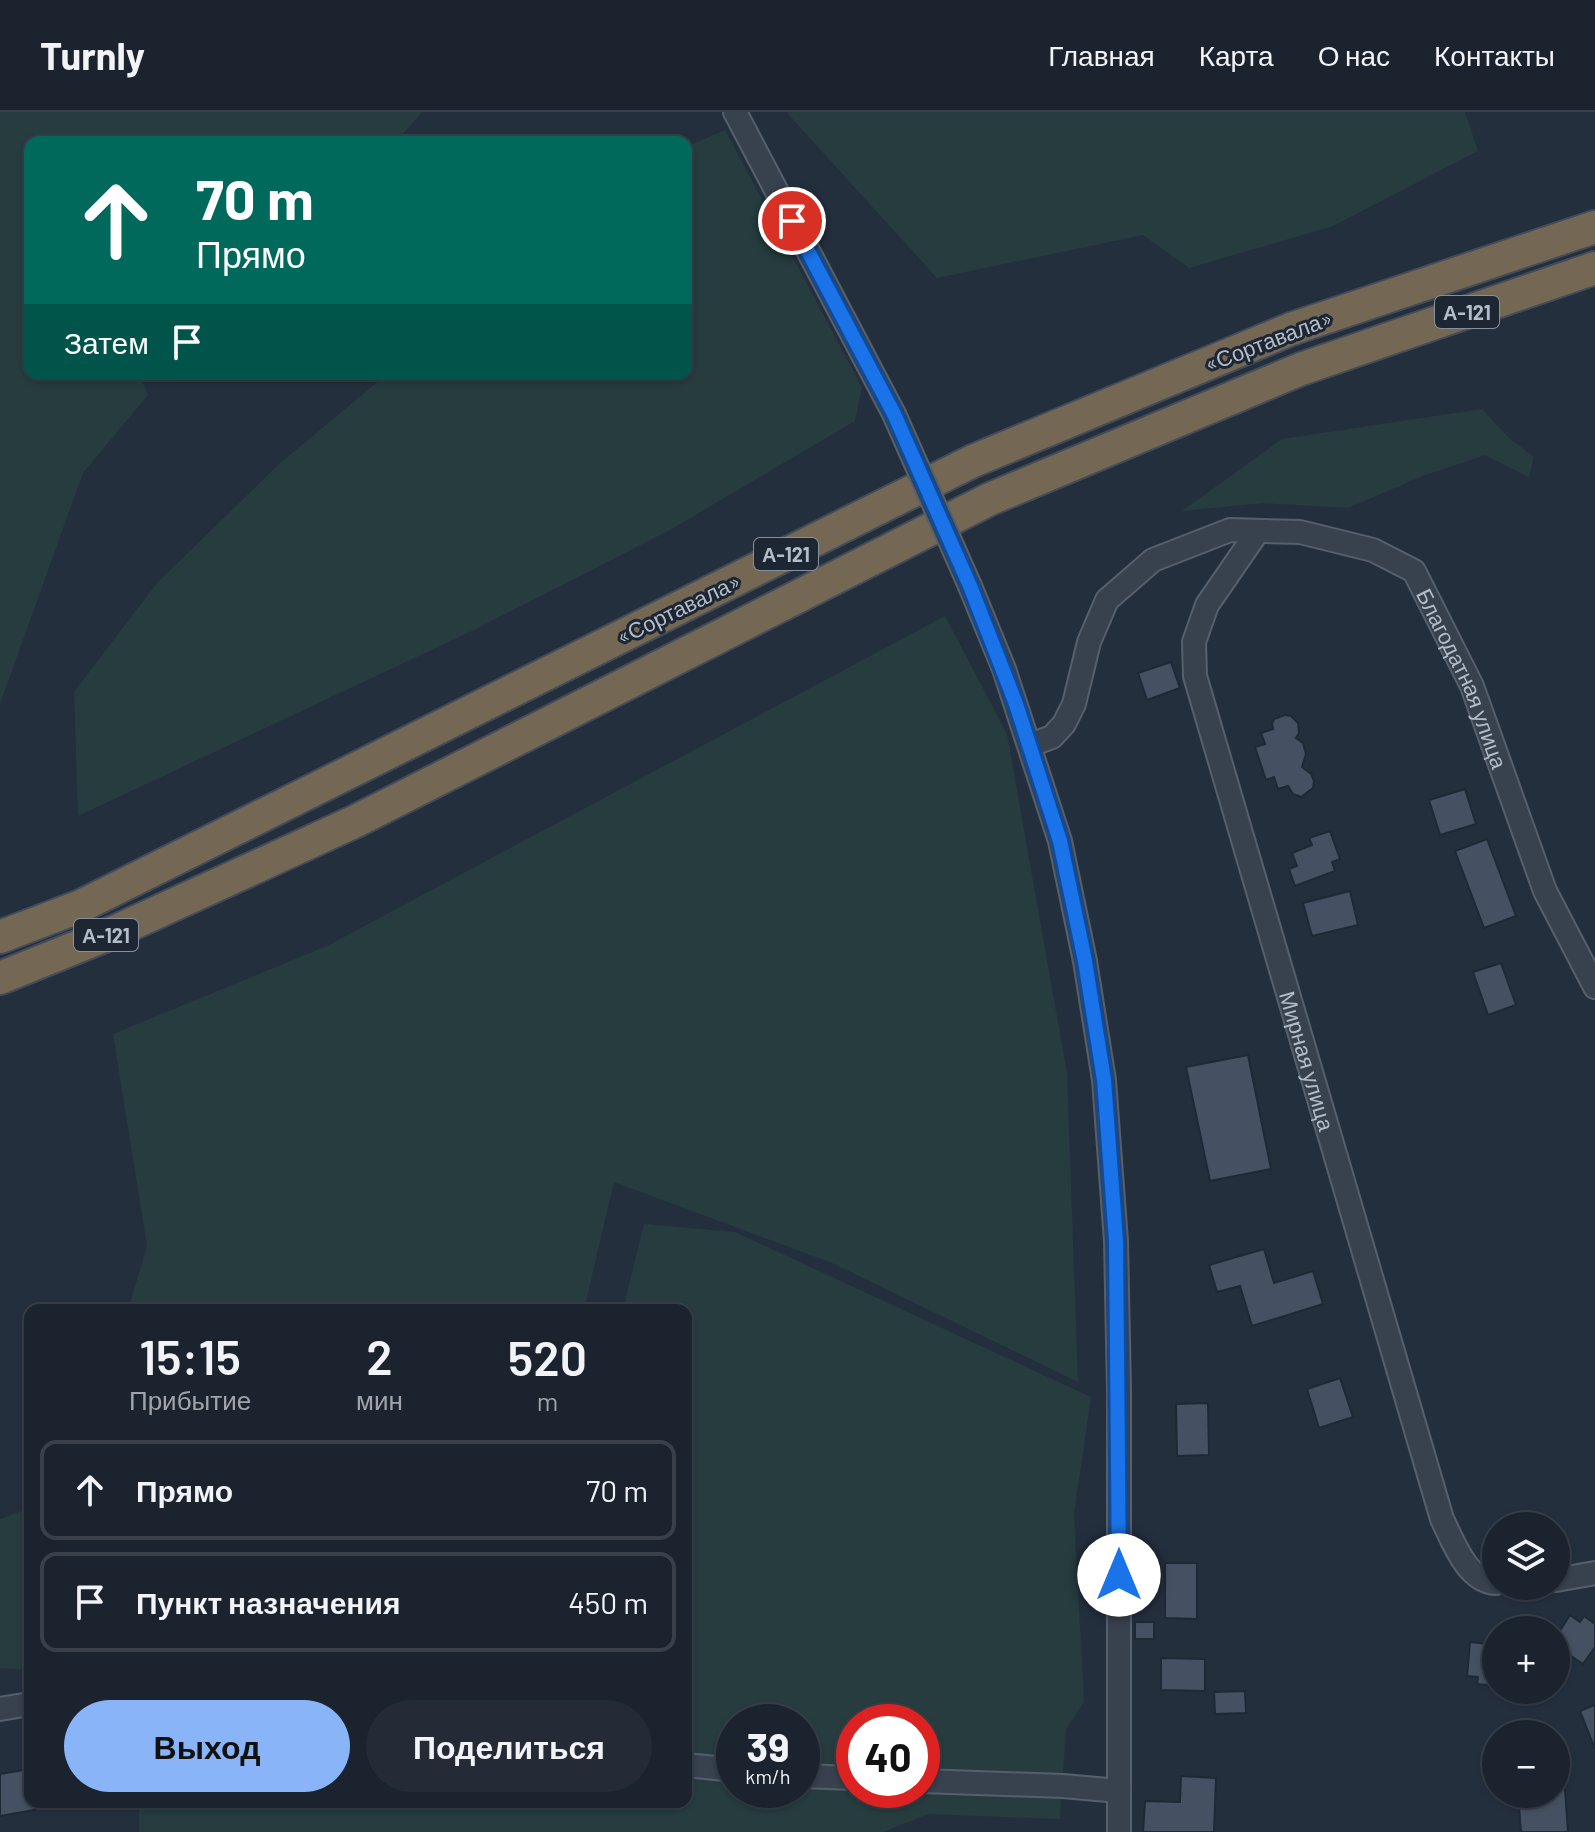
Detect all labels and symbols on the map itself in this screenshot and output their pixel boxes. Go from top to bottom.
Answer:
pin [758,187,826,255]
road number: А-121 [1435,296,1499,328]
street label: «Сортавала» [1201,304,1336,377]
road number: А-121 [754,538,818,570]
street label: «Сортавала» [612,567,745,650]
street label: Благодатная улица [1412,584,1514,773]
road number: А-121 [74,919,138,951]
street label: Мирная улица [1275,988,1341,1134]
position arrow [1077,1533,1161,1617]
speed limit sign: 40 [836,1704,940,1808]

